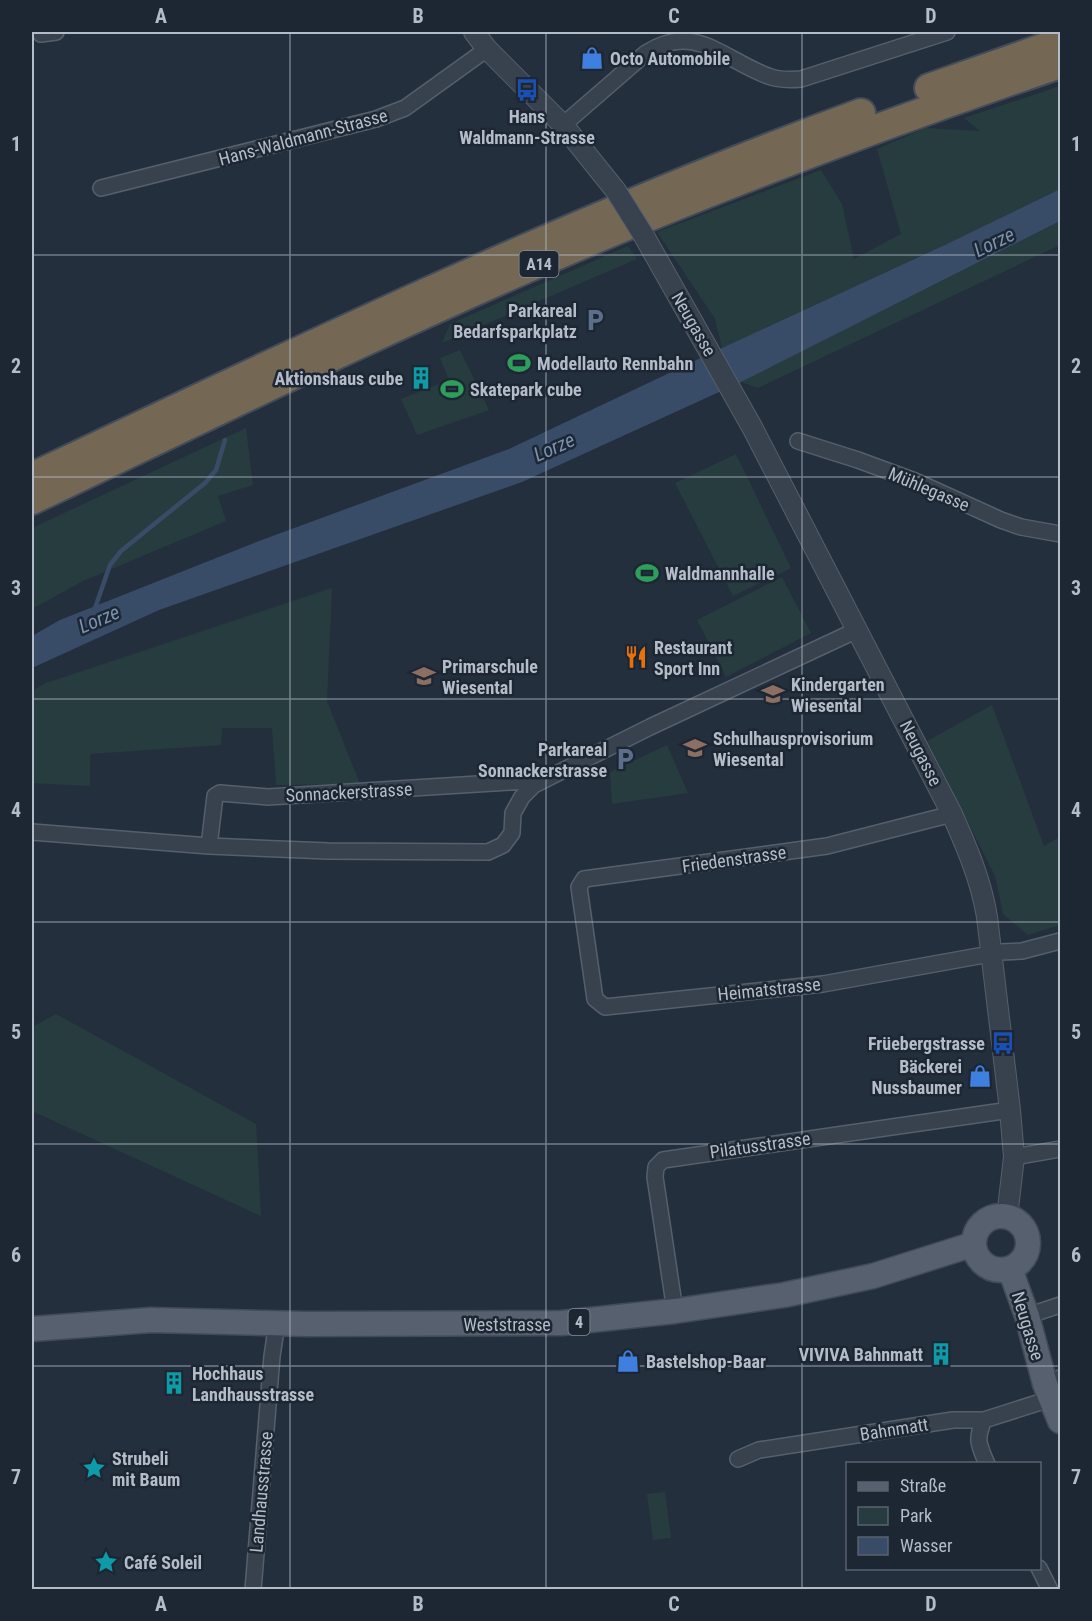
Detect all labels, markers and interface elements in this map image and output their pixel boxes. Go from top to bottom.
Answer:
text: A [155,4,167,28]
text: B [412,4,424,28]
text: C [668,4,680,28]
text: D [925,4,937,28]
shop icon: Octo Automobile [579,45,605,71]
place label: Octo Automobile [610,48,731,69]
bus stop icon: Hans Waldmann-Strasse [514,77,540,103]
street label: Hans-Waldmann-Strasse [216,104,390,170]
place label: Hans Waldmann-Strasse [459,106,595,148]
text: 1 [11,132,21,156]
text: 1 [1071,132,1081,156]
water label: Lorze [970,222,1018,262]
road number: A14 [520,251,558,277]
street label: Neugasse [667,288,721,360]
place label: Parkareal Bedarfsparkplatz [453,300,577,342]
parking icon: Parkareal Bedarfsparkplatz [582,307,608,333]
sports icon: Modellauto Rennbahn [506,350,532,376]
place label: Modellauto Rennbahn [537,353,693,374]
text: 2 [11,354,21,378]
text: 2 [1071,354,1081,378]
building icon: Aktionshaus cube [408,365,434,391]
place label: Aktionshaus cube [274,368,403,389]
sports icon: Skatepark cube [439,376,465,402]
place label: Skatepark cube [470,379,582,400]
water label: Lorze [530,427,578,467]
street label: Mühlegasse [885,463,973,515]
sports icon: Waldmannhalle [634,560,660,586]
place label: Waldmannhalle [665,563,775,584]
text: 3 [11,576,21,600]
text: 3 [1071,576,1081,600]
water label: Lorze [75,600,123,638]
place label: Restaurant Sport Inn [654,637,733,679]
restaurant icon: Restaurant Sport Inn [623,644,649,670]
place label: Primarschule Wiesental [442,656,538,698]
school or university icon: Primarschule Wiesental [411,663,437,689]
place label: Kindergarten Wiesental [791,674,885,716]
school or university icon: Kindergarten Wiesental [760,681,786,707]
street label: Neugasse [896,717,946,789]
place label: Schulhausprovisorium Wiesental [713,728,873,770]
school or university icon: Schulhausprovisorium Wiesental [682,735,708,761]
place label: Parkareal Sonnackerstrasse [478,739,607,781]
parking icon: Parkareal Sonnackerstrasse [612,746,638,772]
street label: Sonnackerstrasse [285,778,413,806]
text: 4 [11,798,21,822]
text: 4 [1071,798,1081,822]
street label: Friedenstrasse [681,841,787,877]
street label: Heimatstrasse [716,973,822,1005]
text: 5 [11,1020,21,1044]
text: 5 [1071,1020,1081,1044]
bus stop icon: Früebergstrasse [990,1030,1016,1056]
place label: Früebergstrasse [868,1033,985,1054]
place label: Bäckerei Nussbaumer [872,1056,962,1098]
shop icon: Bäckerei Nussbaumer [967,1063,993,1089]
street label: Pilatusstrasse [708,1128,812,1162]
text: 6 [11,1243,21,1267]
text: 6 [1071,1243,1081,1267]
street label: Neugasse [1008,1289,1048,1363]
road number: 4 [568,1309,590,1335]
street label: Weststrasse [463,1314,551,1335]
building icon: VIVIVA Bahnmatt [928,1341,954,1367]
place label: VIVIVA Bahnmatt [799,1344,923,1365]
shop icon: Bastelshop-Baar [615,1348,641,1374]
place label: Bastelshop-Baar [646,1351,766,1372]
place label: Hochhaus Landhausstrasse [192,1363,314,1405]
building icon: Hochhaus Landhausstrasse [161,1370,187,1396]
street label: Bahnmatt [858,1413,930,1445]
street label: Landhausstrasse [245,1431,277,1553]
place label: Strubeli mit Baum [112,1448,180,1490]
place icon: Strubeli mit Baum [81,1455,107,1481]
legend [846,1462,1041,1570]
text: 7 [11,1465,21,1489]
text: 7 [1071,1465,1081,1489]
text: Straße [900,1475,946,1496]
text: Park [900,1505,932,1526]
text: Wasser [900,1535,953,1556]
place icon: Café Soleil [93,1549,119,1575]
place label: Café Soleil [124,1552,202,1573]
text: A [155,1592,167,1616]
text: B [412,1592,424,1616]
text: C [668,1592,680,1616]
text: D [925,1592,937,1616]

